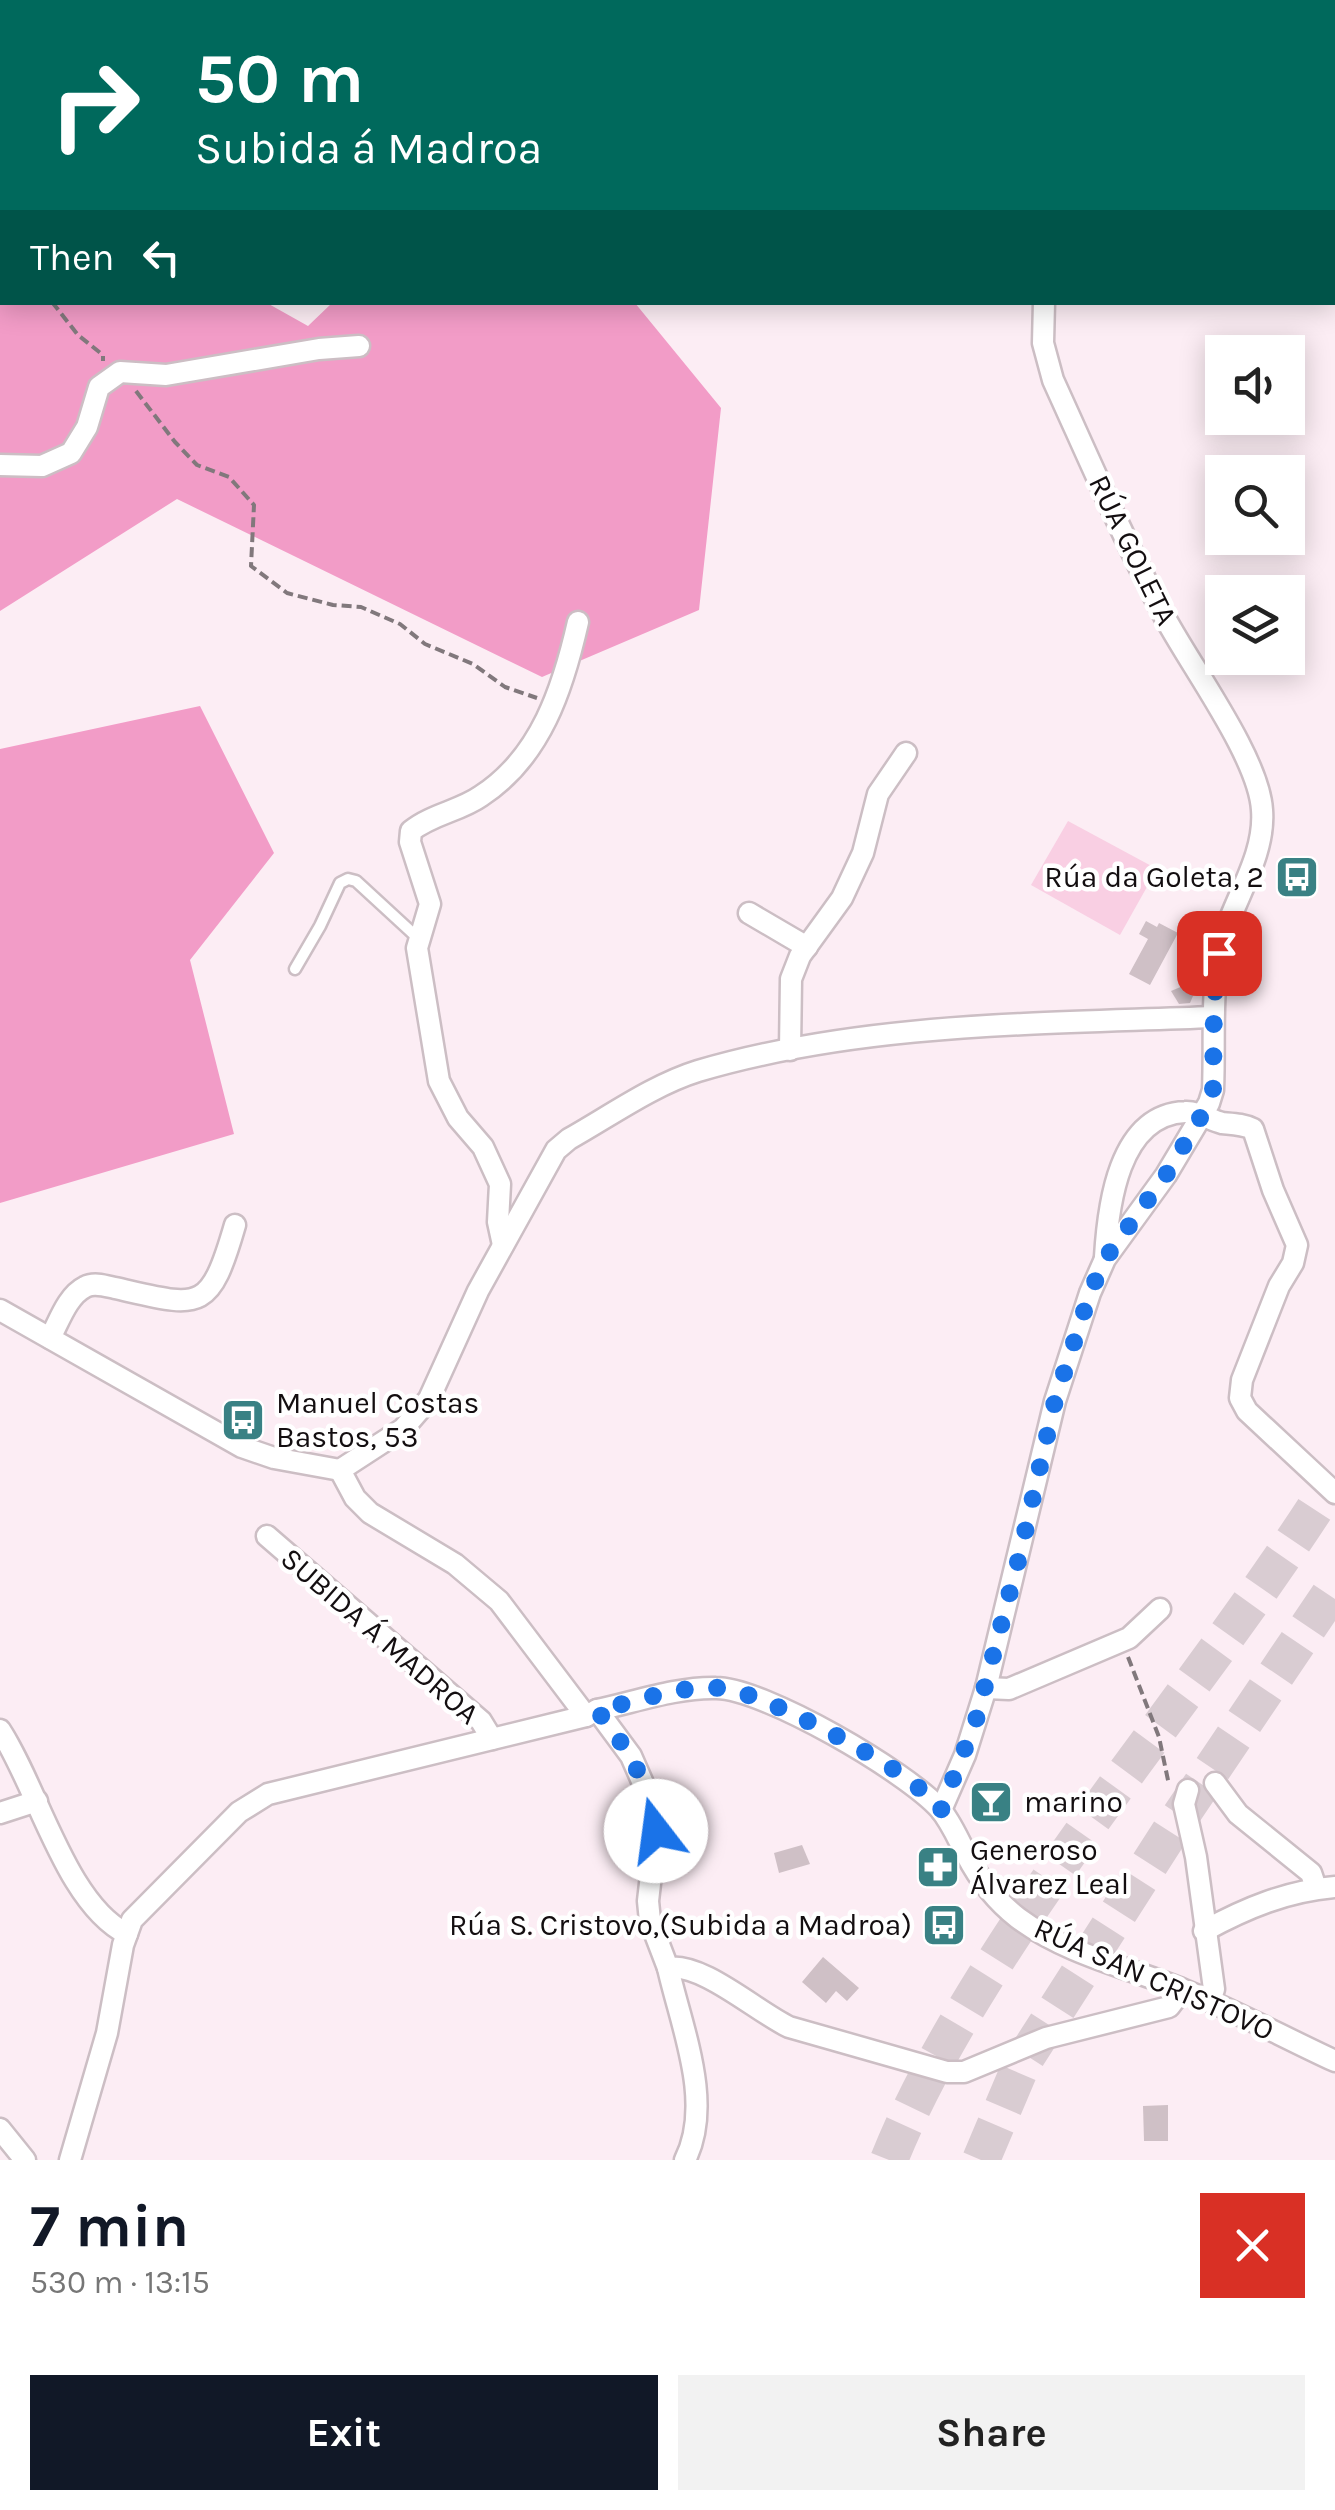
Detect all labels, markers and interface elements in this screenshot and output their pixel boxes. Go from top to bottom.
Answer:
text: 50 m [195,38,364,120]
icon: right [30,40,160,170]
text: Subida á Madroa [195,122,542,174]
icon: left [134,230,189,285]
text: Then [30,235,114,280]
map controls [1205,335,1305,675]
button: sound [1205,335,1305,435]
button: search [1205,455,1305,555]
street label: RÚA GOLETA [1081,469,1185,631]
button: layers [1205,575,1305,675]
bus stop icon: Rúa da Goleta, 2 [1274,854,1320,900]
place label: Rúa da Goleta, 2 [1044,859,1264,895]
pin [1177,911,1262,996]
icon: arrive [1192,926,1247,981]
place label: Manuel Costas Bastos, 53 [276,1385,479,1455]
bus stop icon: Manuel Costas Bastos, 53 [220,1397,266,1443]
street label: SUBIDA Á MADROA [274,1540,486,1732]
position arrow [604,1779,708,1883]
bar icon: marino [968,1779,1014,1825]
place label: marino [1024,1784,1123,1820]
place label: Generoso Álvarez Leal [970,1832,1129,1902]
pharmacy icon: Generoso Álvarez Leal [915,1844,961,1890]
bus stop icon: Rúa S. Cristovo,(Subida a Madroa) [921,1902,967,1948]
place label: Rúa S. Cristovo,(Subida a Madroa) [449,1907,912,1943]
street label: RÚA SAN CRISTOVO [1028,1910,1280,2048]
text: 7 min [30,2191,189,2261]
button: close [1200,2193,1305,2298]
text: 530 m · 13:15 [30,2264,210,2301]
button: Exit [30,2375,658,2490]
button: Share [678,2375,1305,2490]

